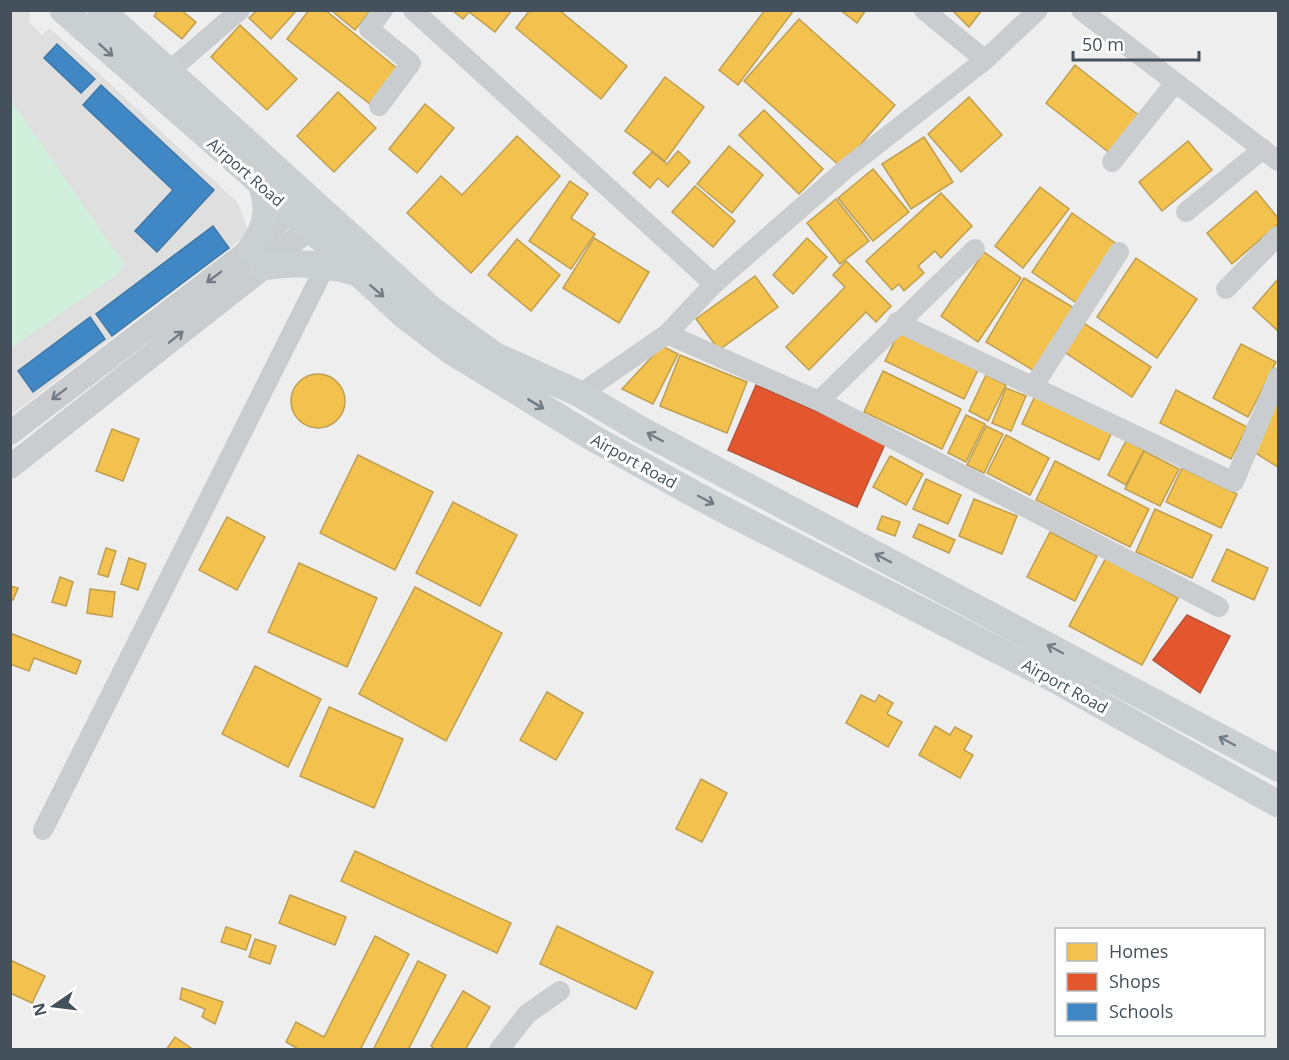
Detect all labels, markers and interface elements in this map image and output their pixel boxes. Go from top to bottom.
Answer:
scale bar [1073,24,1199,62]
text: 50 m [1082,32,1124,56]
one-way arrow [99,43,114,57]
street label: Airport Road [203,133,289,211]
one-way arrow [207,270,223,283]
one-way arrow [369,284,384,298]
one-way arrow [168,330,184,343]
one-way arrow [51,388,67,401]
one-way arrow [527,398,544,410]
street label: Airport Road [587,428,681,494]
one-way arrow [646,431,664,442]
one-way arrow [696,495,714,506]
one-way arrow [874,551,892,563]
one-way arrow [1046,642,1064,654]
street label: Airport Road [1018,653,1112,719]
one-way arrow [1219,735,1236,747]
legend [1055,928,1265,1036]
text: Homes [1109,939,1168,963]
text: Shops [1109,969,1160,993]
north arrow [24,976,84,1036]
text: Schools [1109,999,1173,1023]
text: N [27,1001,52,1019]

